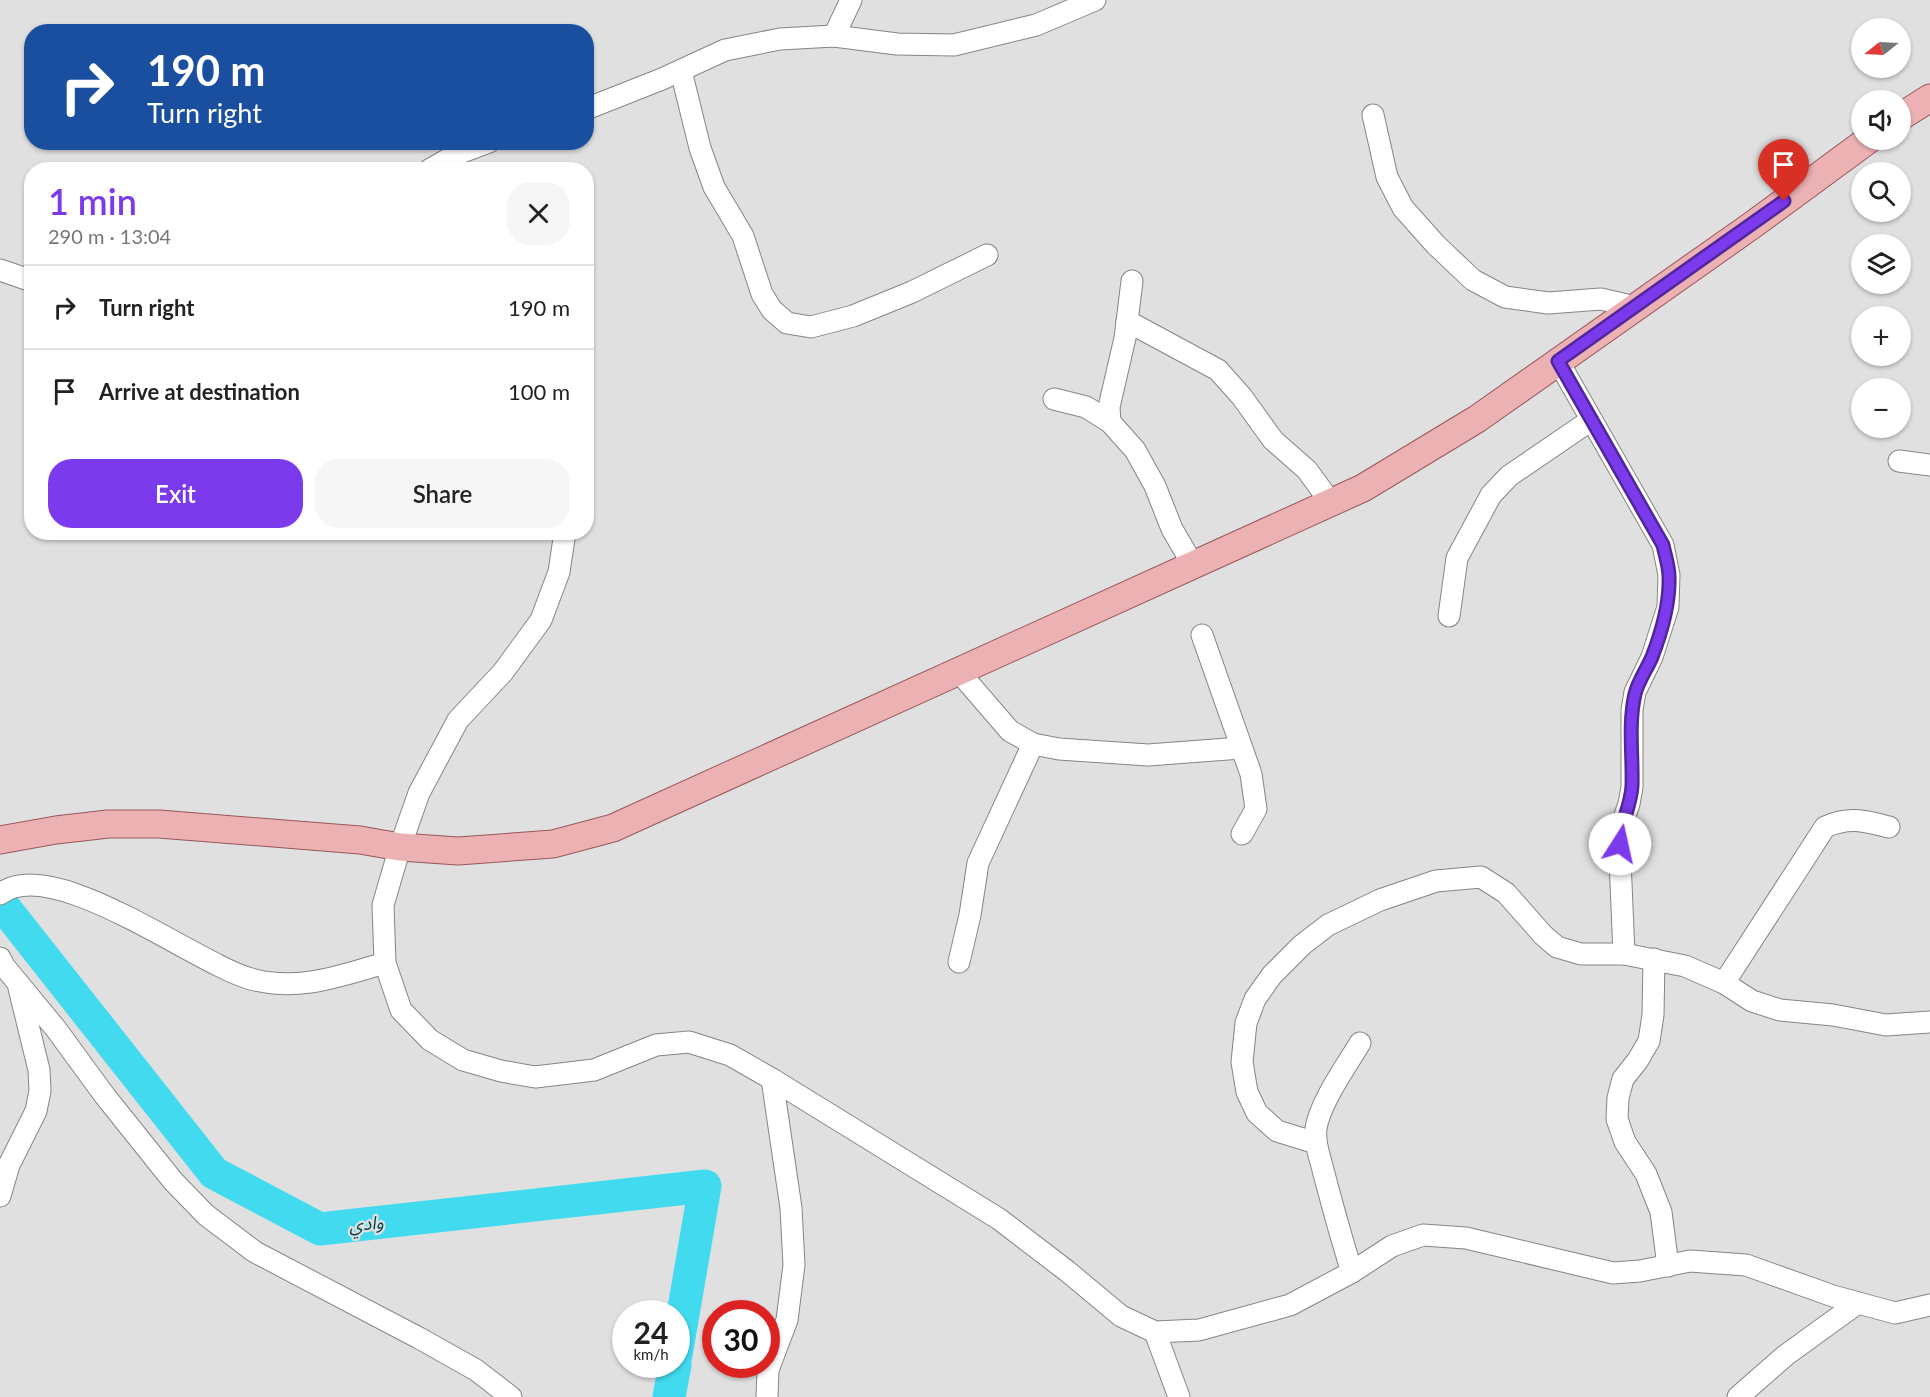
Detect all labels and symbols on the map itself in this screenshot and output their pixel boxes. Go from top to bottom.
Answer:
north arrow [1851,18,1911,78]
pin [1758,139,1809,201]
position arrow [1588,812,1652,876]
water label: وادي [348,1210,385,1240]
speed limit sign: 30 [702,1300,780,1378]

